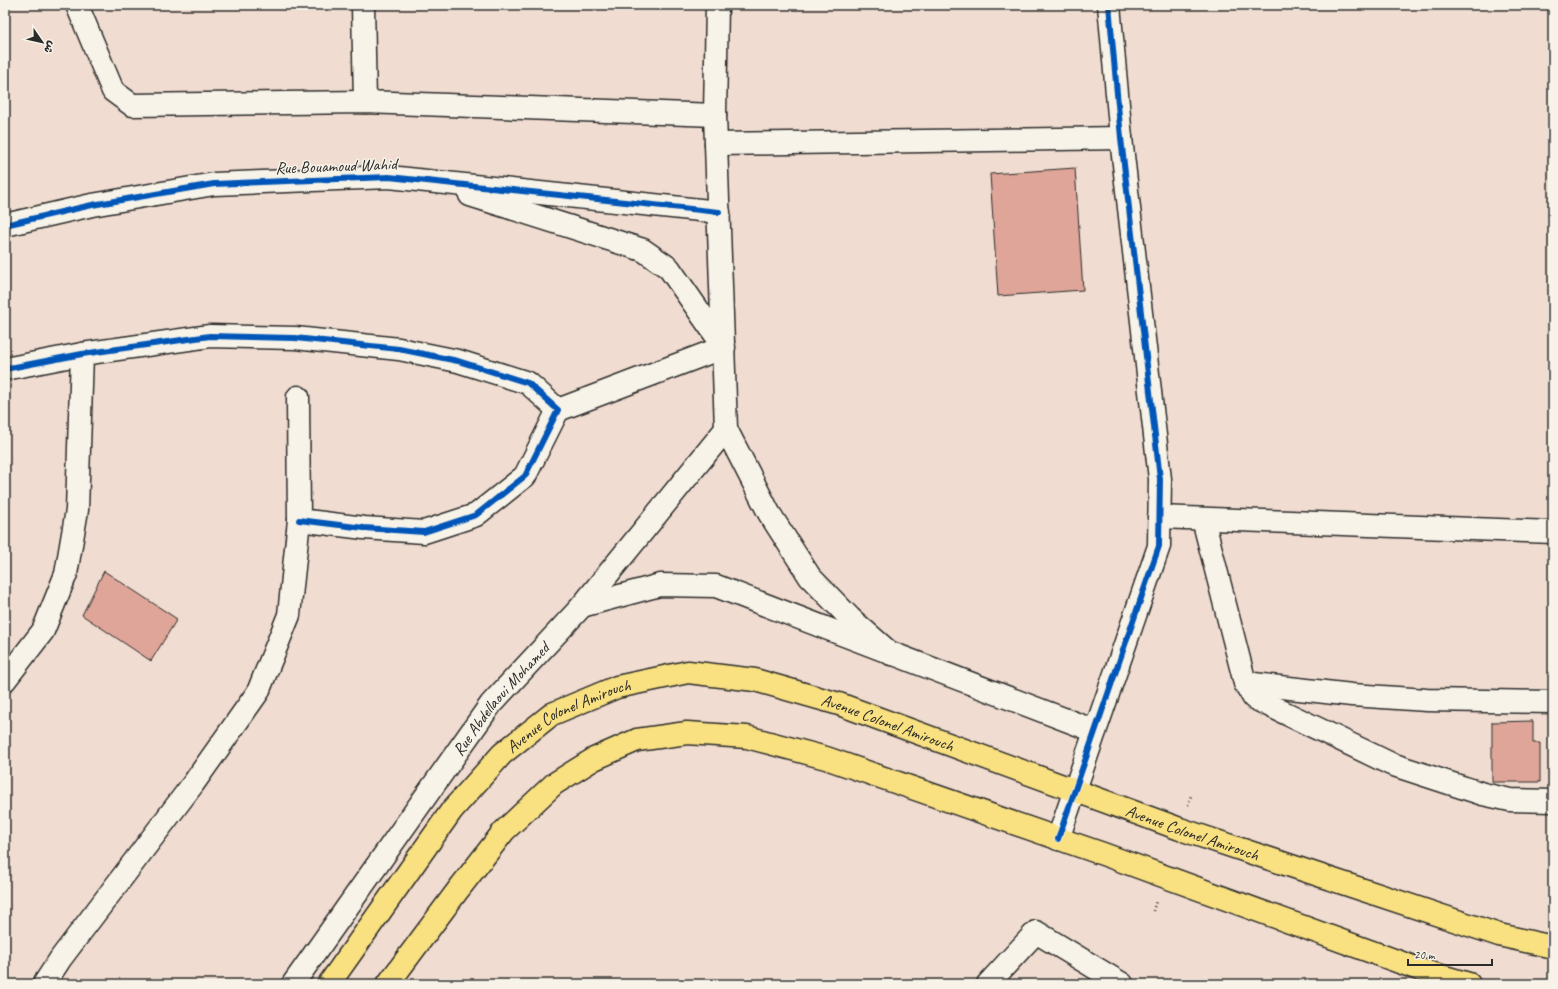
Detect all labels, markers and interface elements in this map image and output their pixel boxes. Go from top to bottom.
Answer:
north arrow [22,22,62,62]
text: ش [41,39,59,57]
street label: Rue Bouamoud Wahid [275,153,399,179]
street label: Rue Abdellaoui Mohamed [447,636,555,760]
street label: Avenue Colonel Amirouch [502,674,632,757]
street label: Avenue Colonel Amirouch [819,689,957,756]
street label: Avenue Colonel Amirouch [1123,800,1262,865]
scale bar [1408,941,1492,967]
text: 20 m [1414,947,1436,963]

